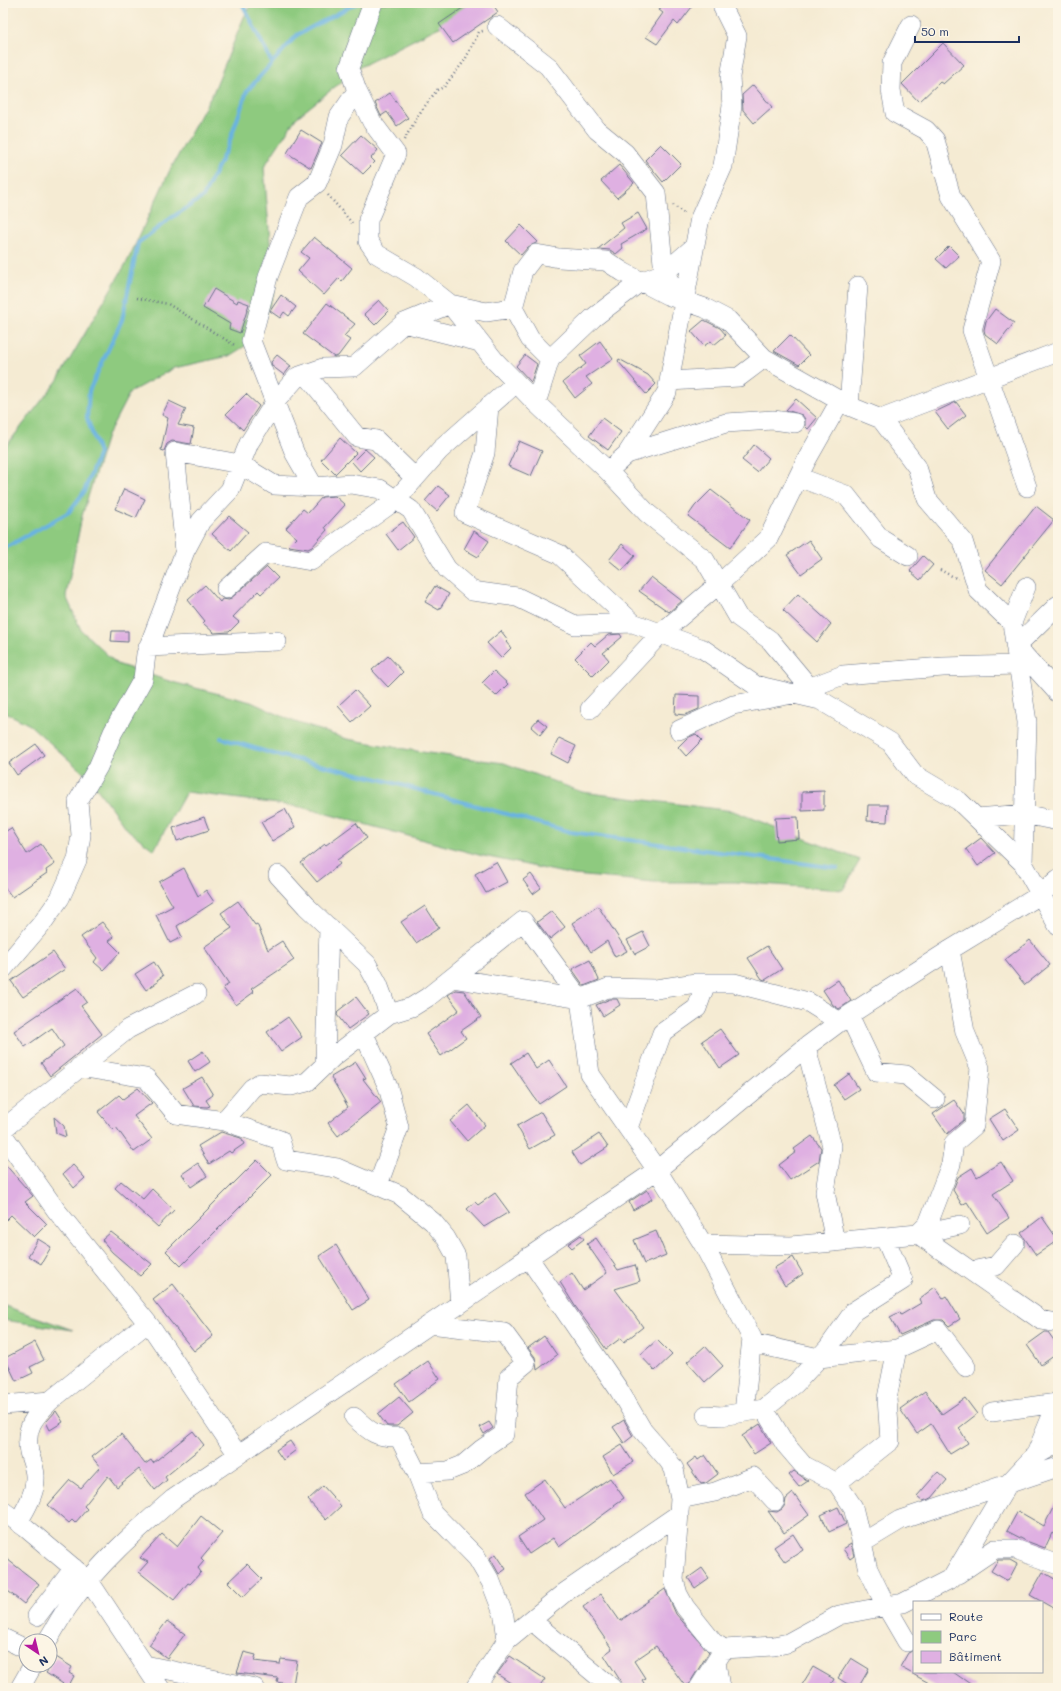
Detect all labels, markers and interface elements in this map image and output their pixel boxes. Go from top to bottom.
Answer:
scale bar [915,18,1019,44]
text: 50 m [921,23,949,39]
legend [913,1601,1043,1673]
text: Route [949,1608,983,1624]
text: Parc [949,1628,977,1644]
north arrow [18,1633,58,1673]
text: Bâtiment [949,1648,1002,1664]
text: N [36,1653,52,1670]

